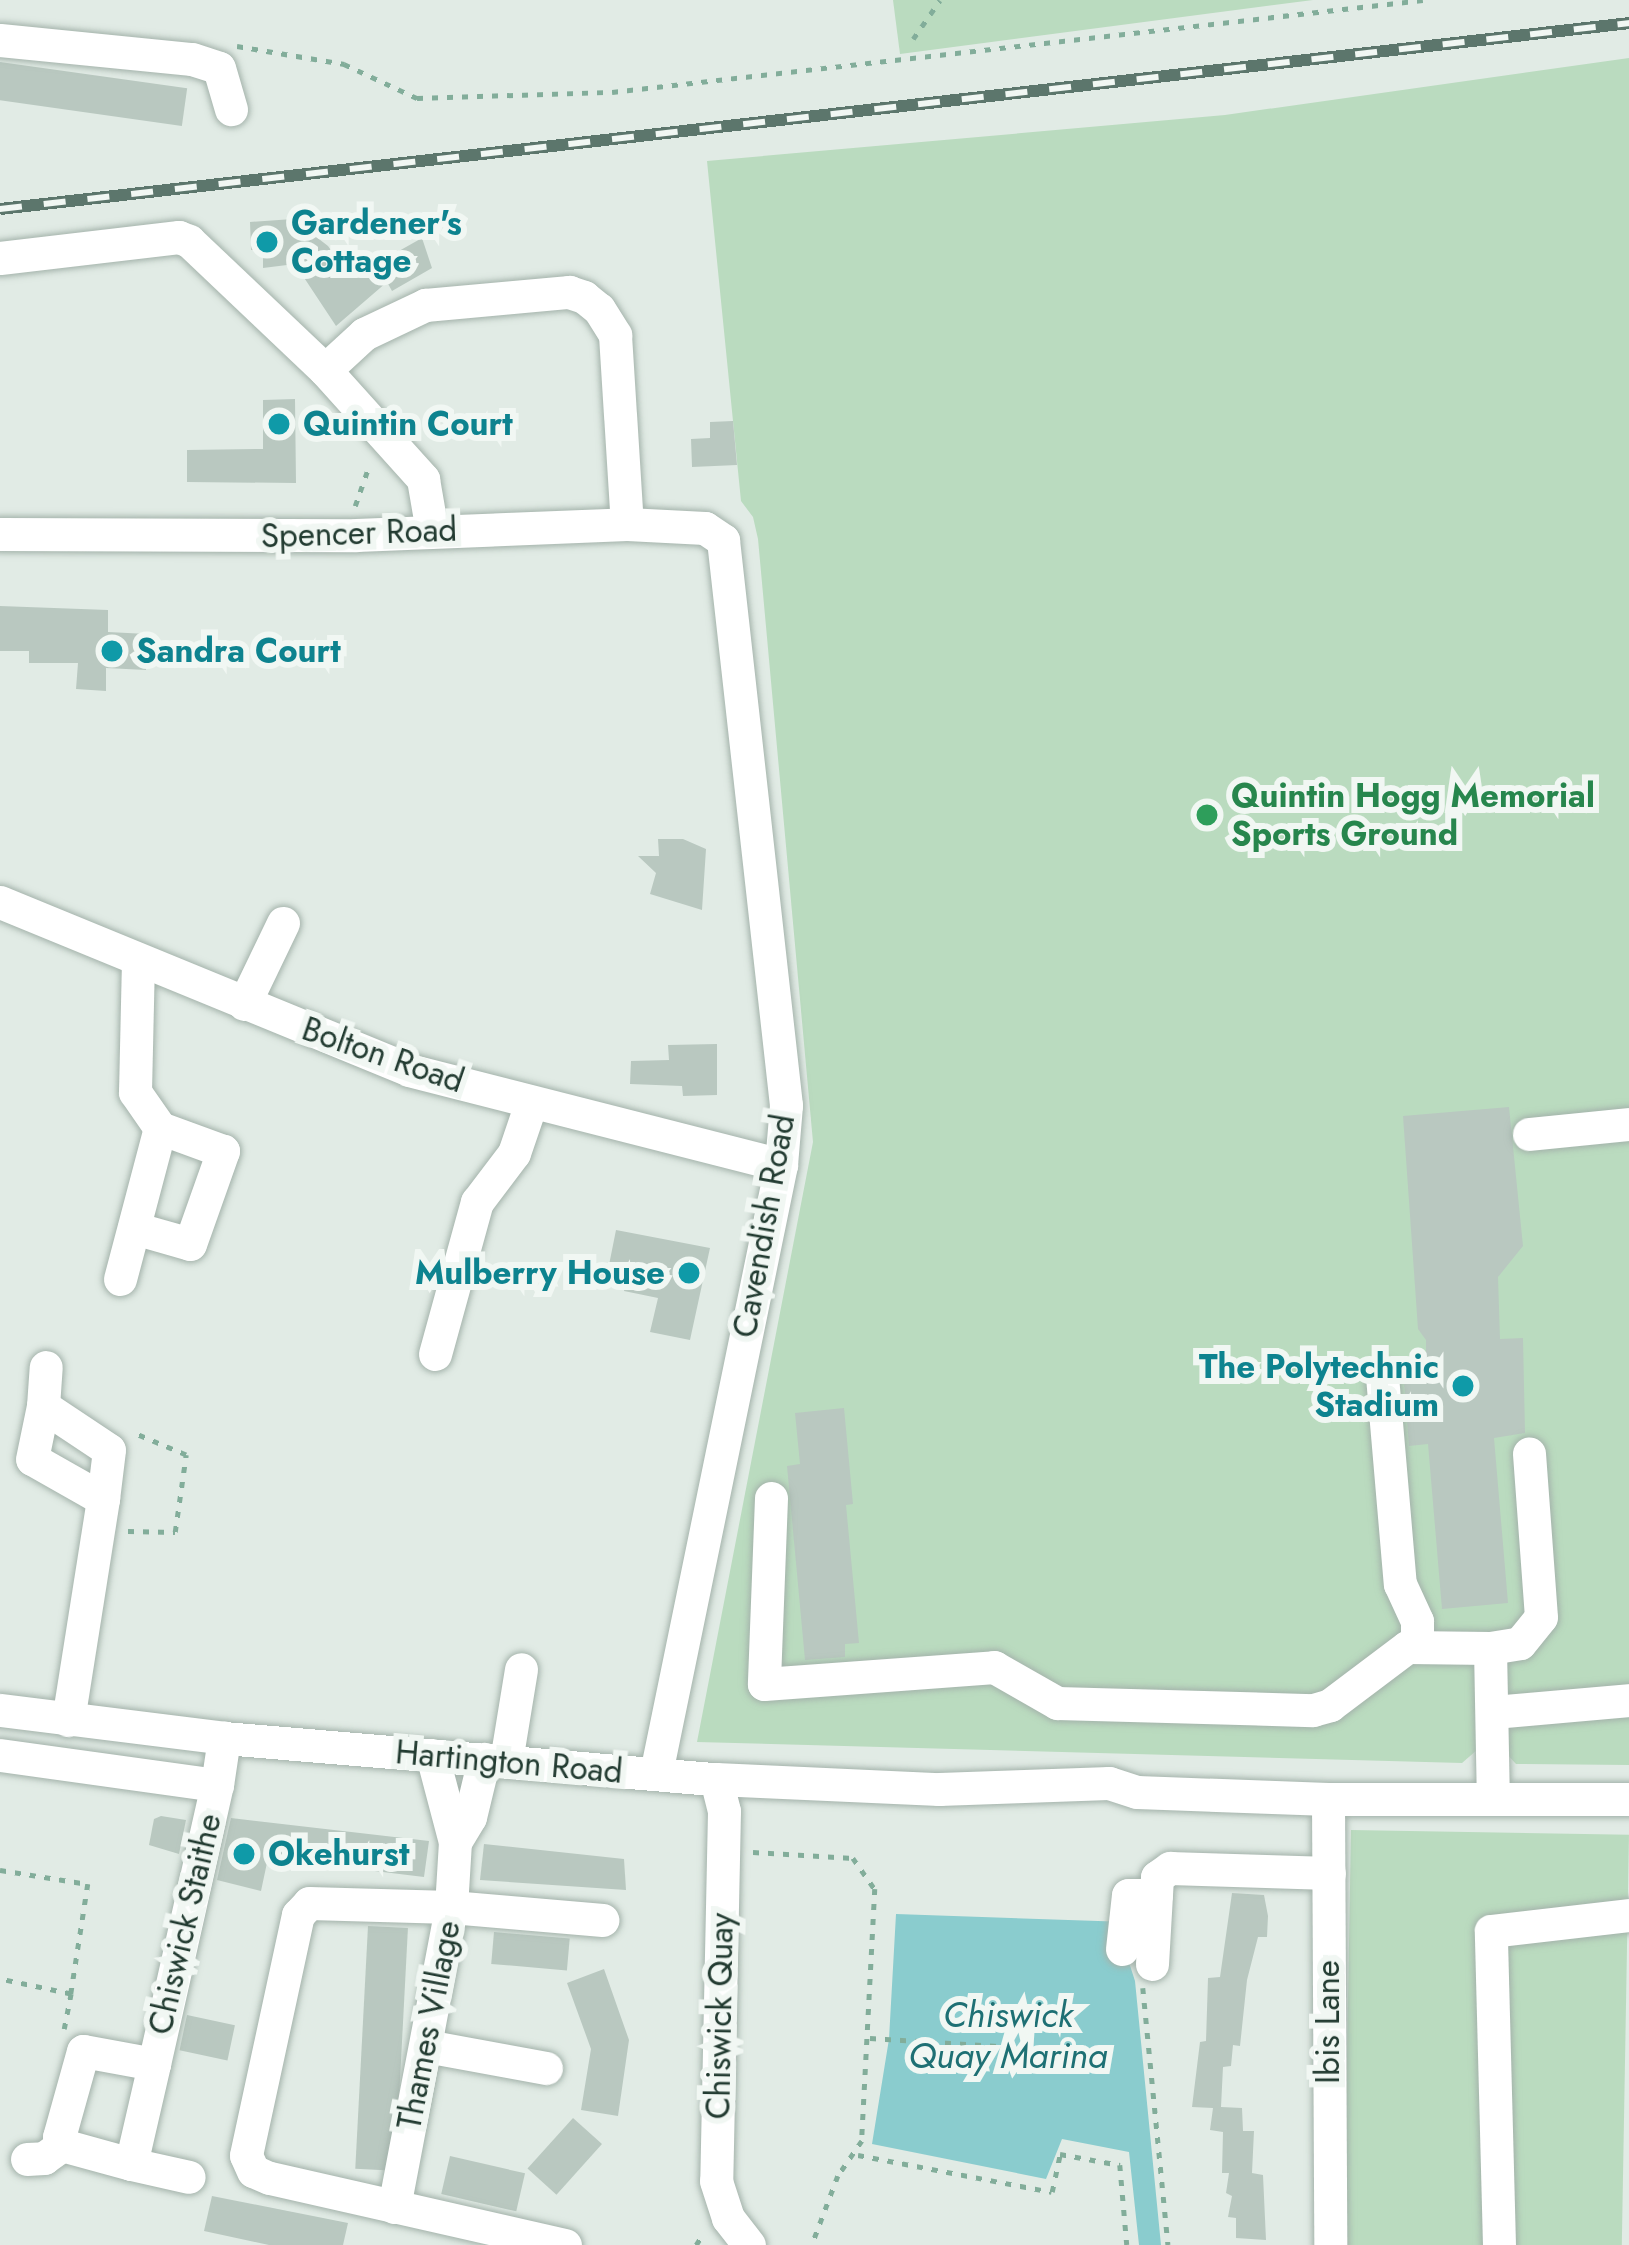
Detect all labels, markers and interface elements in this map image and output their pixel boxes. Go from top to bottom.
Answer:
place label: Gardener's Cottage [291,203,462,281]
marker: Gardener's Cottage [254,229,280,255]
place label: Quintin Court [303,404,513,444]
marker: Quintin Court [266,411,292,437]
street label: Spencer Road [260,510,458,556]
place label: Sandra Court [136,631,341,671]
marker: Sandra Court [99,638,125,664]
place label: Quintin Hogg Memorial Sports Ground [1231,776,1595,854]
marker: Quintin Hogg Memorial Sports Ground [1194,802,1220,828]
street label: Bolton Road [297,1009,469,1101]
street label: Cavendish Road [725,1111,803,1341]
place label: Mulberry House [415,1253,665,1293]
marker: Mulberry House [676,1260,702,1286]
place label: The Polytechnic Stadium [1199,1347,1439,1425]
marker: The Polytechnic Stadium [1450,1373,1476,1399]
street label: Hartington Road [394,1732,624,1792]
street label: Chiswick Staithe [140,1810,230,2038]
place label: Okehurst [268,1834,409,1874]
marker: Okehurst [231,1841,257,1867]
street label: Chiswick Quay [698,1912,742,2120]
street label: Thames Village [389,1917,469,2133]
street label: Ibis Lane [1308,1960,1348,2084]
water label: Chiswick Quay Marina [908,1992,1108,2077]

